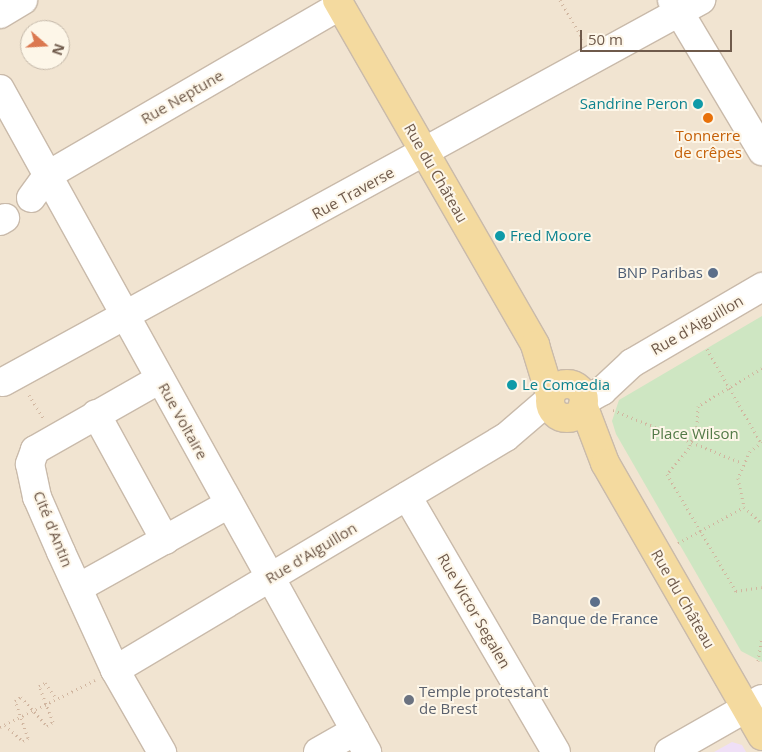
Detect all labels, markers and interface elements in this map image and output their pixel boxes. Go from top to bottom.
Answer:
north arrow [20,20,70,70]
scale bar [582,20,734,52]
text: 50 m [588,29,623,49]
text: N [48,41,70,58]
street label: Rue Neptune [138,66,226,128]
place label: Sandrine Peron [580,95,688,113]
marker: Sandrine Peron [692,98,704,110]
marker: Tonnerre de crêpes [702,112,714,124]
street label: Rue du Château [400,120,472,226]
place label: Tonnerre de crêpes [674,126,742,161]
street label: Rue Traverse [309,163,397,223]
place label: Fred Moore [510,227,591,245]
marker: Fred Moore [494,230,506,242]
place label: BNP Paribas [617,264,703,282]
marker: BNP Paribas [707,267,719,279]
street label: Rue d'Aiguillon [648,291,746,359]
place label: Le Comœdia [522,376,610,394]
marker: Le Comœdia [506,379,518,391]
street label: Rue Voltaire [155,380,211,462]
park label: Place Wilson [651,425,739,443]
street label: Cité d'Antin [30,488,76,570]
street label: Rue d'Aiguillon [262,519,360,587]
street label: Rue du Château [647,546,719,652]
street label: Rue Victor Segalen [434,550,514,672]
marker: Banque de France [589,596,601,608]
place label: Banque de France [532,610,658,628]
place label: Temple protestant de Brest [419,682,548,717]
marker: Temple protestant de Brest [403,694,415,706]

